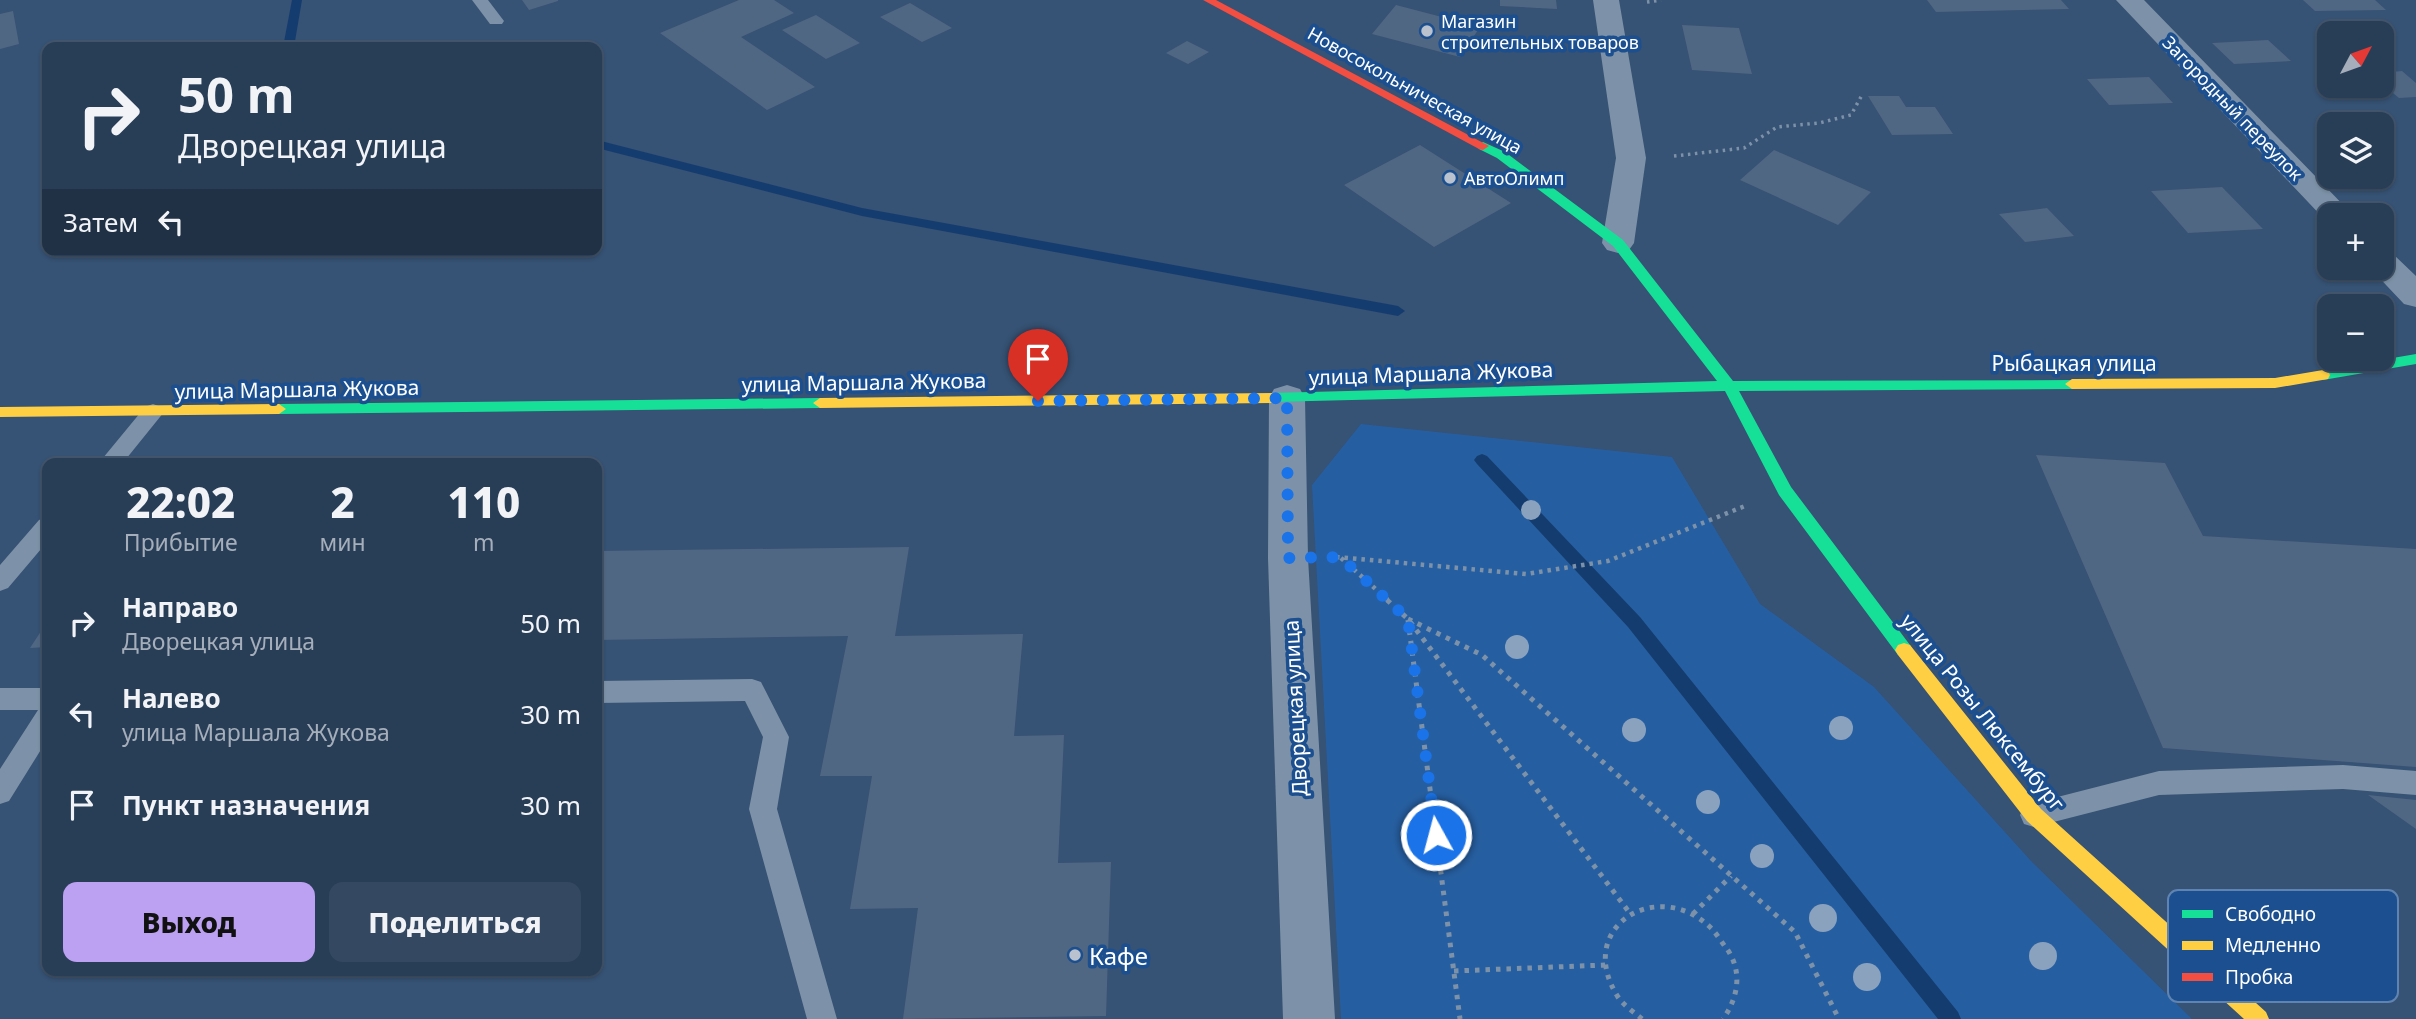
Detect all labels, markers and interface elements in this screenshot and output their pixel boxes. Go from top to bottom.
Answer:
place label: Магазин строительных товаров [1441,9,1639,54]
street label: Новосокольническая улица [1304,21,1526,159]
north arrow [2317,21,2394,98]
map controls [2317,21,2394,371]
marker: Магазин строительных товаров [1419,23,1435,39]
street label: Загородный переулок [2158,31,2309,186]
text: 50 m [178,61,295,127]
icon: right [63,70,154,161]
button: layers [2317,112,2394,189]
text: Дворецкая улица [178,124,447,167]
place label: АвтоОлимп [1464,166,1564,190]
marker: АвтоОлимп [1442,170,1458,186]
icon: left [152,203,190,241]
button: + [2317,203,2394,280]
text: Затем [63,204,138,240]
button: − [2317,294,2394,371]
pin [1008,329,1068,401]
icon: arrive [1019,340,1057,378]
street label: Рыбацкая улица [1991,349,2157,377]
street label: улица Маршала Жукова [1308,355,1554,391]
street label: улица Маршала Жукова [741,366,987,398]
street label: улица Маршала Жукова [174,373,420,405]
text: 22:02 [126,473,235,530]
text: 2 [330,473,355,530]
text: 110 [447,473,520,530]
text: Прибытие [124,526,238,558]
text: мин [320,526,366,558]
text: m [473,526,495,558]
text: Направо [122,589,238,625]
icon: right [63,604,101,642]
text: 50 m [520,605,581,641]
street label: улица Розы Люксембург [1895,608,2071,816]
street label: Дворецкая улица [1276,619,1314,797]
text: Дворецкая улица [122,625,315,657]
text: Налево [122,680,221,716]
icon: left [63,695,101,733]
text: 30 m [520,696,581,732]
text: улица Маршала Жукова [122,716,390,748]
icon: arrive [63,786,101,824]
text: Пункт назначения [122,787,370,823]
text: 30 m [520,787,581,823]
position arrow [1399,798,1473,872]
button: Выход [63,882,315,962]
button: Поделиться [329,882,581,962]
legend [2168,890,2398,1002]
text: Свободно [2225,901,2316,927]
text: Медленно [2225,932,2321,958]
place label: Кафе [1089,939,1148,972]
marker: Кафе [1067,947,1083,963]
text: Пробка [2225,964,2293,990]

